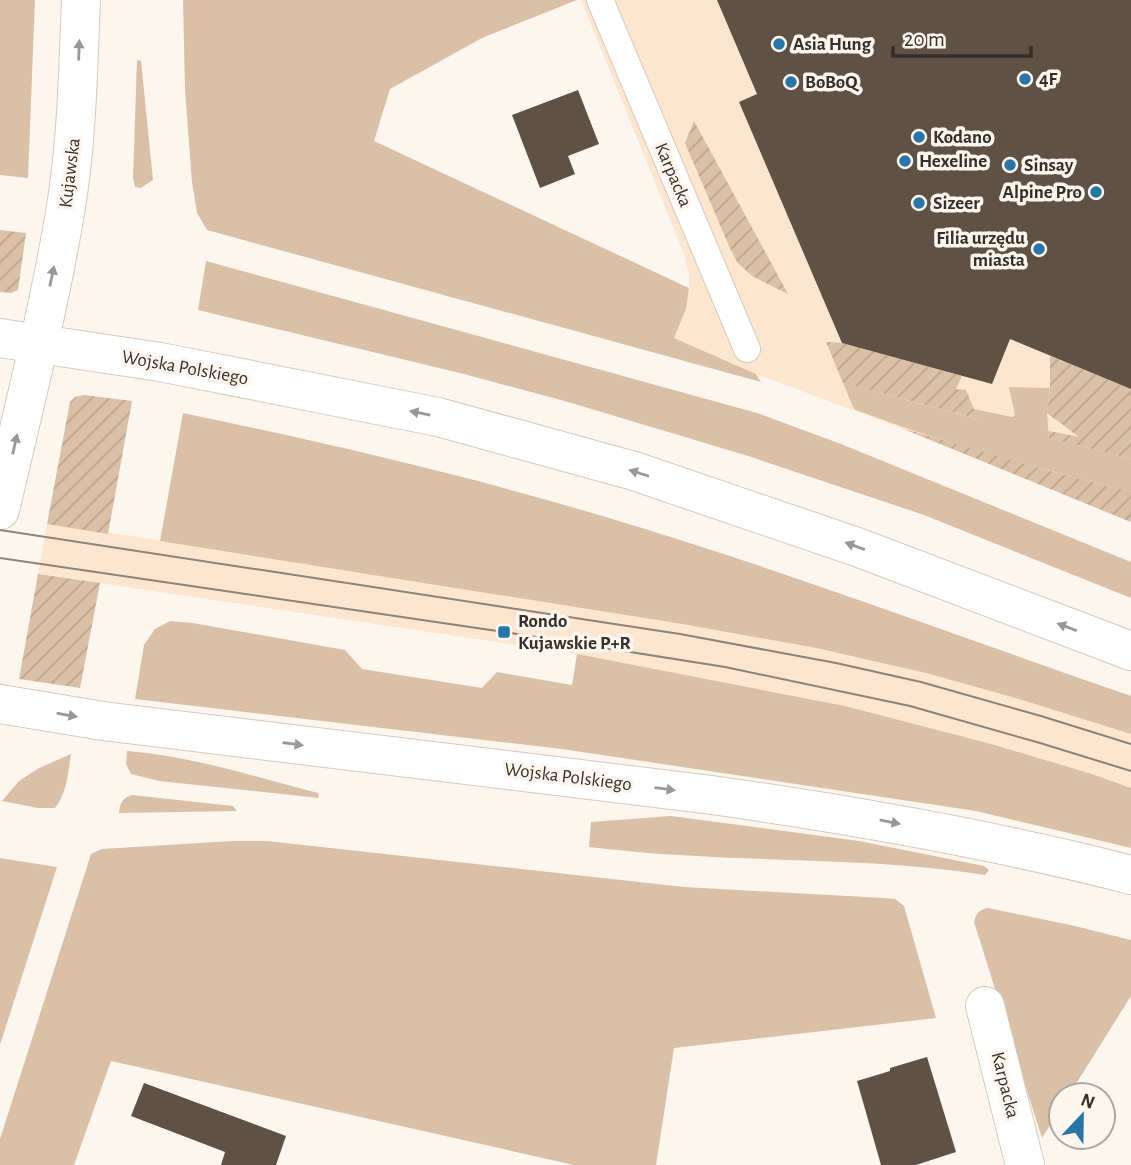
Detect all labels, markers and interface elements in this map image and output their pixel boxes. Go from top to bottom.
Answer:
scale bar [893,14,1031,58]
text: 20 m [904,29,945,50]
place label: Asia Hung [793,35,872,54]
marker: Asia Hung [771,36,787,52]
one-way arrow [73,39,84,61]
place label: 4F [1039,70,1058,89]
marker: 4F [1017,71,1033,87]
place label: BoBoQ [805,73,859,92]
marker: BoBoQ [783,74,799,90]
place label: Kodano [933,128,992,147]
marker: Kodano [911,129,927,145]
street label: Kujawska [56,137,84,209]
street label: Karpacka [651,140,695,210]
place label: Hexeline [919,152,987,171]
marker: Hexeline [897,153,913,169]
place label: Sinsay [1024,156,1074,175]
marker: Sinsay [1002,157,1018,173]
place label: Alpine Pro [1002,183,1082,202]
marker: Alpine Pro [1088,184,1104,200]
place label: Sizeer [933,194,980,213]
marker: Sizeer [911,195,927,211]
place label: Filia urzędu miasta [936,229,1025,270]
marker: Filia urzędu miasta [1031,241,1047,257]
one-way arrow [46,265,57,287]
street label: Wojska Polskiego [120,348,250,388]
one-way arrow [409,408,431,419]
one-way arrow [10,433,21,455]
one-way arrow [629,467,650,477]
one-way arrow [844,540,865,551]
place label: Rondo Kujawskie P+R [518,612,631,653]
one-way arrow [1057,621,1078,632]
marker: Rondo Kujawskie P+R [496,624,512,640]
one-way arrow [56,710,78,721]
one-way arrow [282,739,304,750]
street label: Wojska Polskiego [503,760,633,794]
one-way arrow [654,784,676,795]
one-way arrow [879,817,901,828]
street label: Karpacka [988,1050,1022,1120]
north arrow [1047,1081,1117,1151]
text: N [1078,1090,1097,1113]

